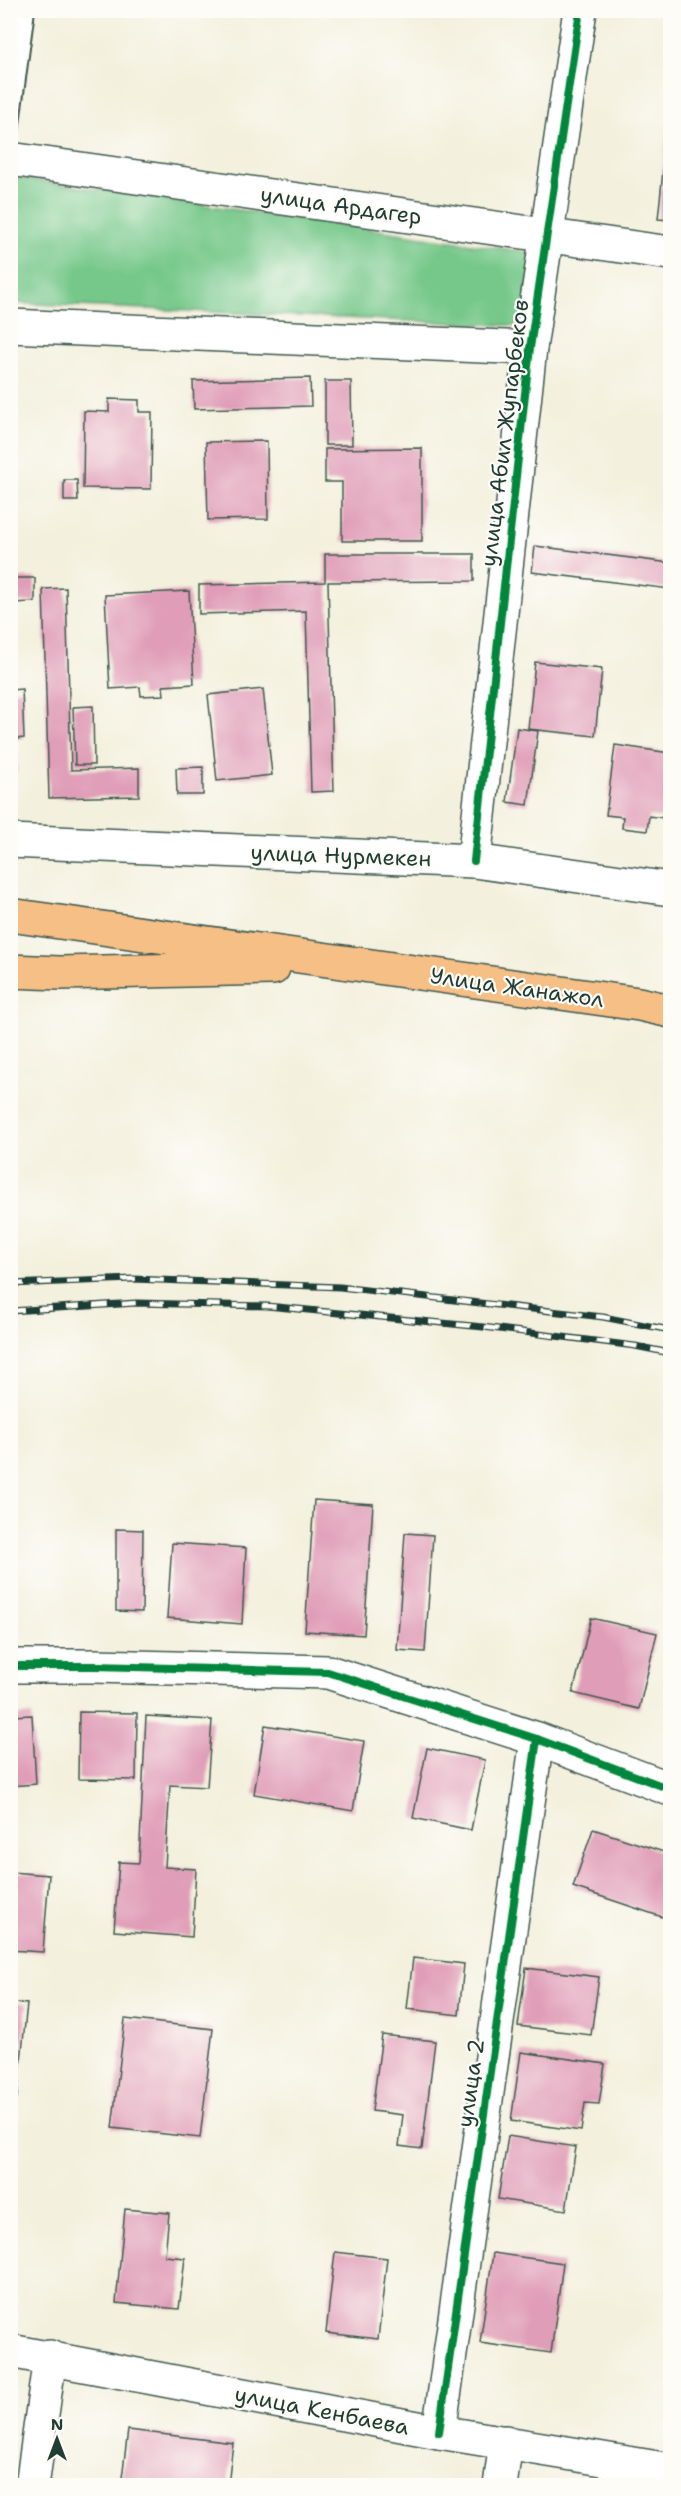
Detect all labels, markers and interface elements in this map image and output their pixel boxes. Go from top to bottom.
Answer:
street label: улица Ардагер [258,180,423,231]
street label: улица Абил Жупарбеков [474,298,535,568]
street label: улица Нурмекен [250,838,432,873]
street label: Улица Жанажол [428,961,606,1014]
street label: улица 2 [450,2037,491,2129]
street label: улица Кенбаева [232,2379,412,2442]
north arrow [27,2409,87,2469]
text: N [51,2414,63,2435]

